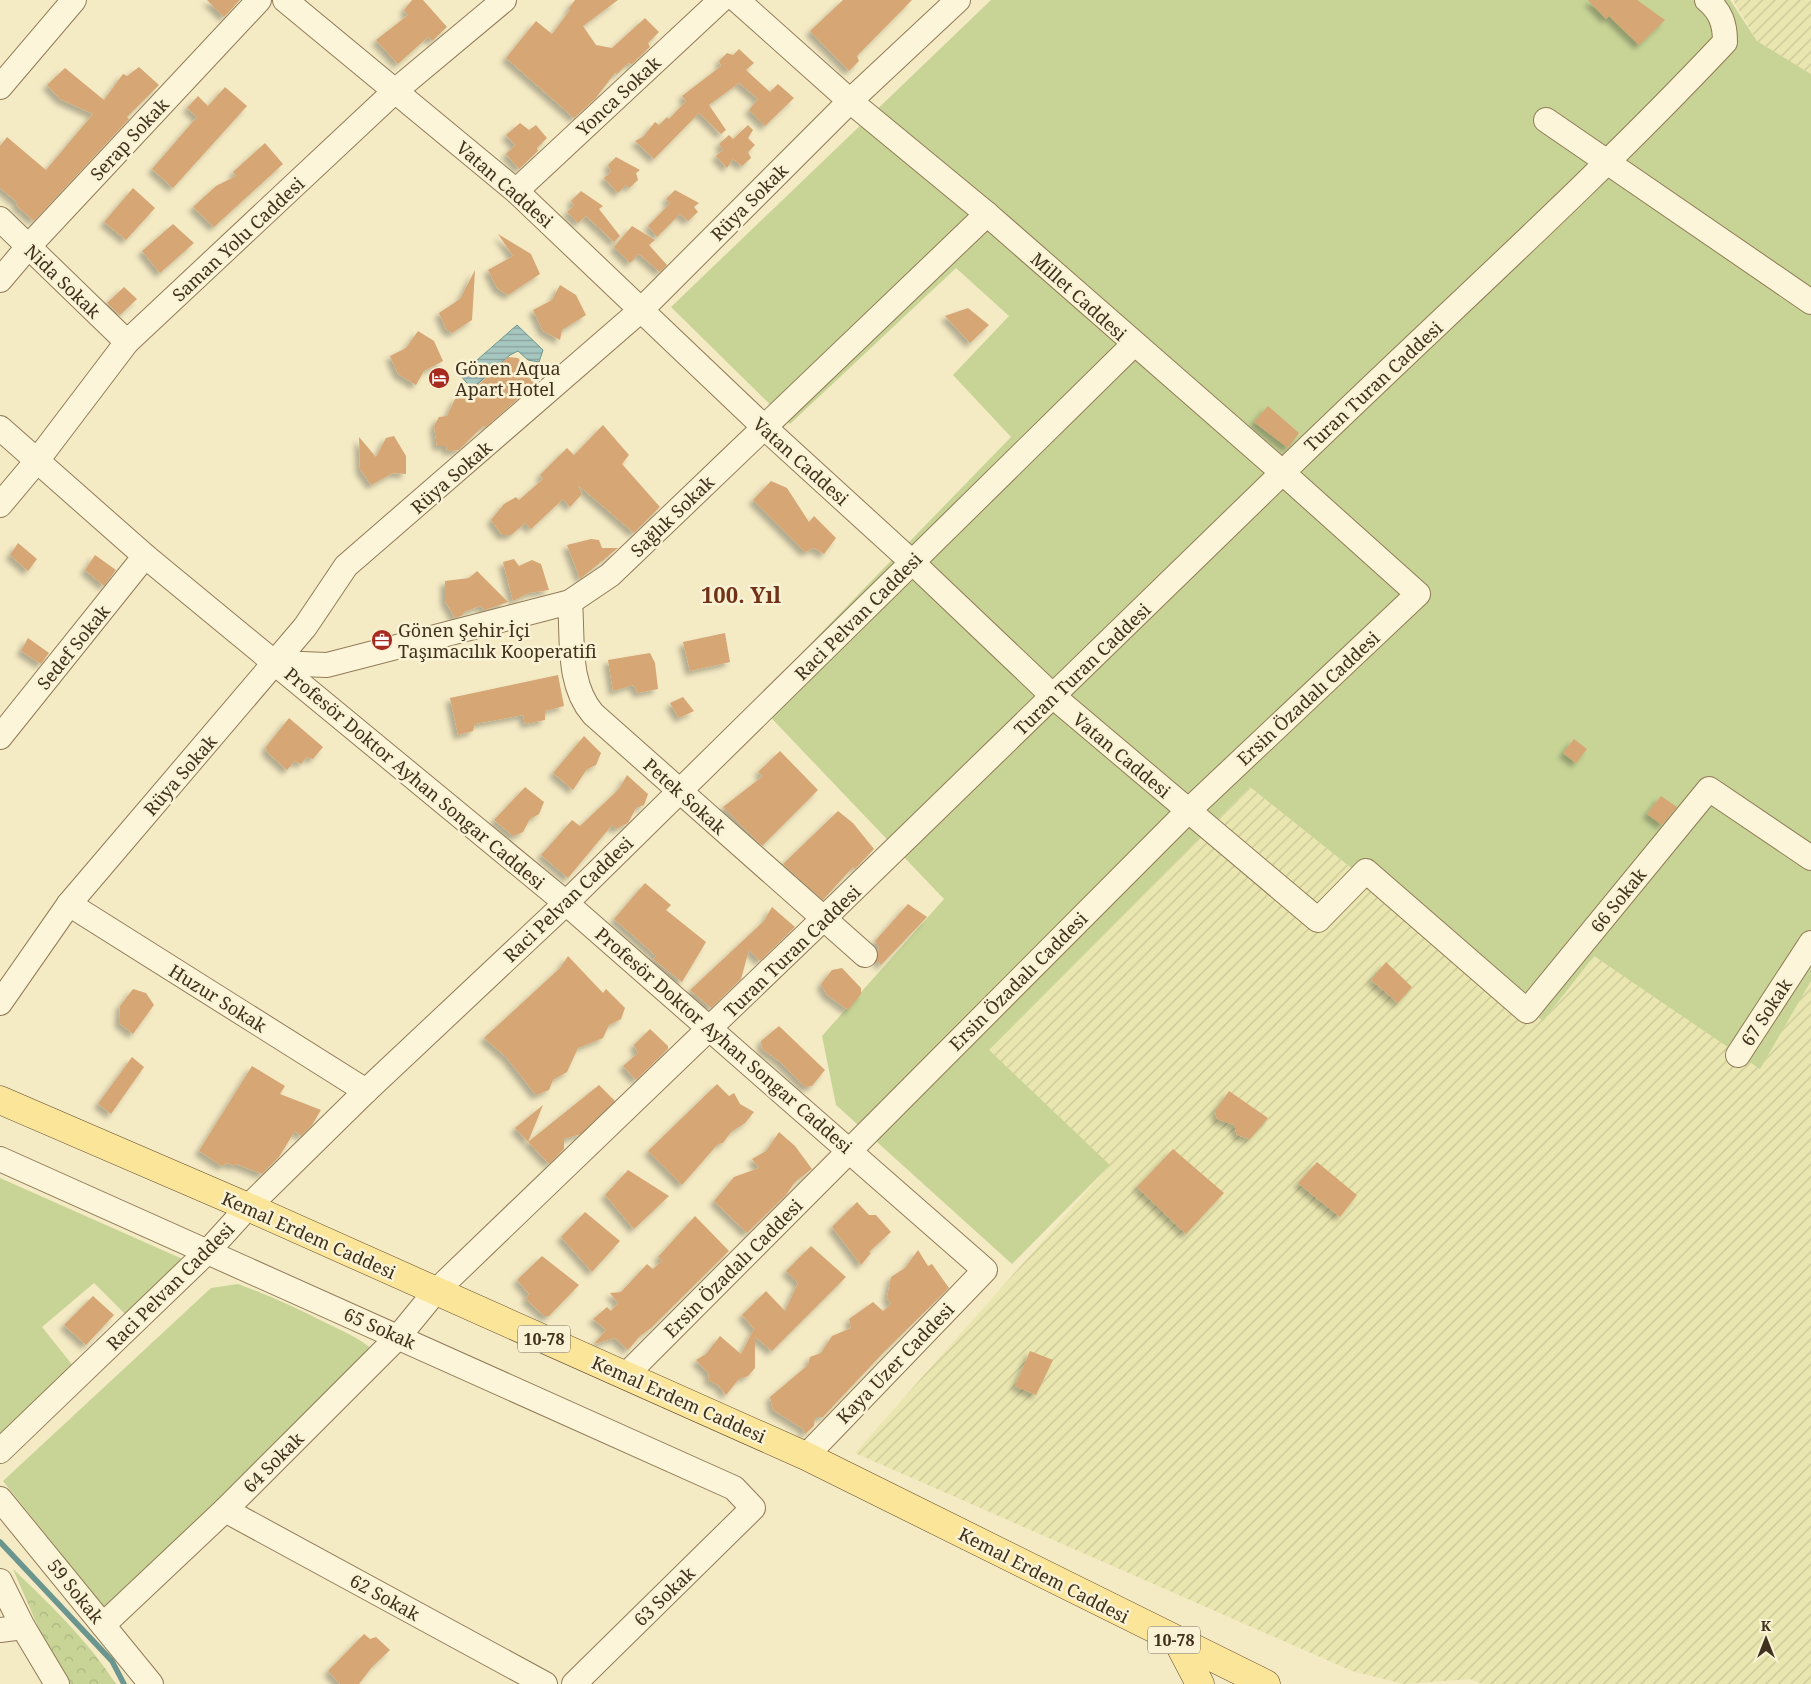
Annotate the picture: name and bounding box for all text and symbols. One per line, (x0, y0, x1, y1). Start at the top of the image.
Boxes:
street label: Yonca Sokak (570, 50, 666, 142)
street label: Serap Sokak (84, 92, 174, 186)
street label: Vatan Caddesi (452, 135, 559, 233)
street label: Rüya Sokak (705, 158, 793, 246)
street label: Saman Yolu Caddesi (167, 171, 309, 307)
street label: Nida Sokak (20, 239, 106, 324)
street label: Millet Caddesi (1026, 247, 1132, 346)
street label: Turan Turan Caddesi (1299, 315, 1447, 456)
place label: Gönen Aqua Apart Hotel (455, 356, 561, 401)
hotel icon: Gönen Aqua Apart Hotel (427, 366, 451, 390)
street label: Vatan Caddesi (748, 412, 854, 510)
street label: Rüya Sokak (406, 435, 497, 519)
street label: Sağlık Sokak (625, 470, 719, 562)
street label: Raci Pelvan Caddesi (789, 547, 927, 685)
district label: 100. Yıl (701, 579, 781, 609)
street label: Turan Turan Caddesi (1009, 597, 1156, 740)
street label: Sedef Sokak (31, 599, 115, 695)
place label: Gönen Şehir İçi Taşımacılık Kooperatifi (398, 618, 597, 663)
street label: Ersin Özadalı Caddesi (1232, 625, 1385, 770)
office icon: Gönen Şehir İçi Taşımacılık Kooperatifi (370, 628, 394, 652)
street label: Profesör Doktor Ayhan Songar Caddesi (280, 662, 550, 894)
street label: Vatan Caddesi (1068, 707, 1176, 803)
street label: Rüya Sokak (138, 729, 222, 820)
street label: Petek Sokak (639, 753, 732, 840)
street label: Raci Pelvan Caddesi (498, 831, 638, 967)
street label: 66 Sokak (1585, 862, 1652, 937)
street label: Turan Turan Caddesi (719, 879, 866, 1022)
street label: Ersin Özadalı Caddesi (944, 906, 1093, 1055)
street label: Profesör Doktor Ayhan Songar Caddesi (590, 922, 858, 1158)
street label: Huzur Sokak (165, 958, 272, 1038)
street label: 67 Sokak (1735, 973, 1797, 1050)
street label: Kemal Erdem Caddesi (218, 1186, 400, 1284)
street label: Ersin Özadalı Caddesi (659, 1193, 808, 1342)
street label: Raci Pelvan Caddesi (101, 1217, 239, 1355)
street label: Kaya Uzer Caddesi (831, 1297, 959, 1429)
street label: 65 Sokak (340, 1302, 420, 1355)
road number: 10-78 (518, 1326, 570, 1352)
street label: Kemal Erdem Caddesi (588, 1350, 770, 1448)
street label: 64 Sokak (238, 1426, 309, 1497)
street label: Kemal Erdem Caddesi (955, 1522, 1133, 1629)
street label: 59 Sokak (43, 1554, 110, 1629)
street label: 63 Sokak (628, 1561, 700, 1631)
street label: 62 Sokak (346, 1568, 425, 1626)
north arrow (1741, 1614, 1791, 1664)
text: K (1761, 1616, 1772, 1635)
road number: 10-78 (1148, 1626, 1200, 1654)

